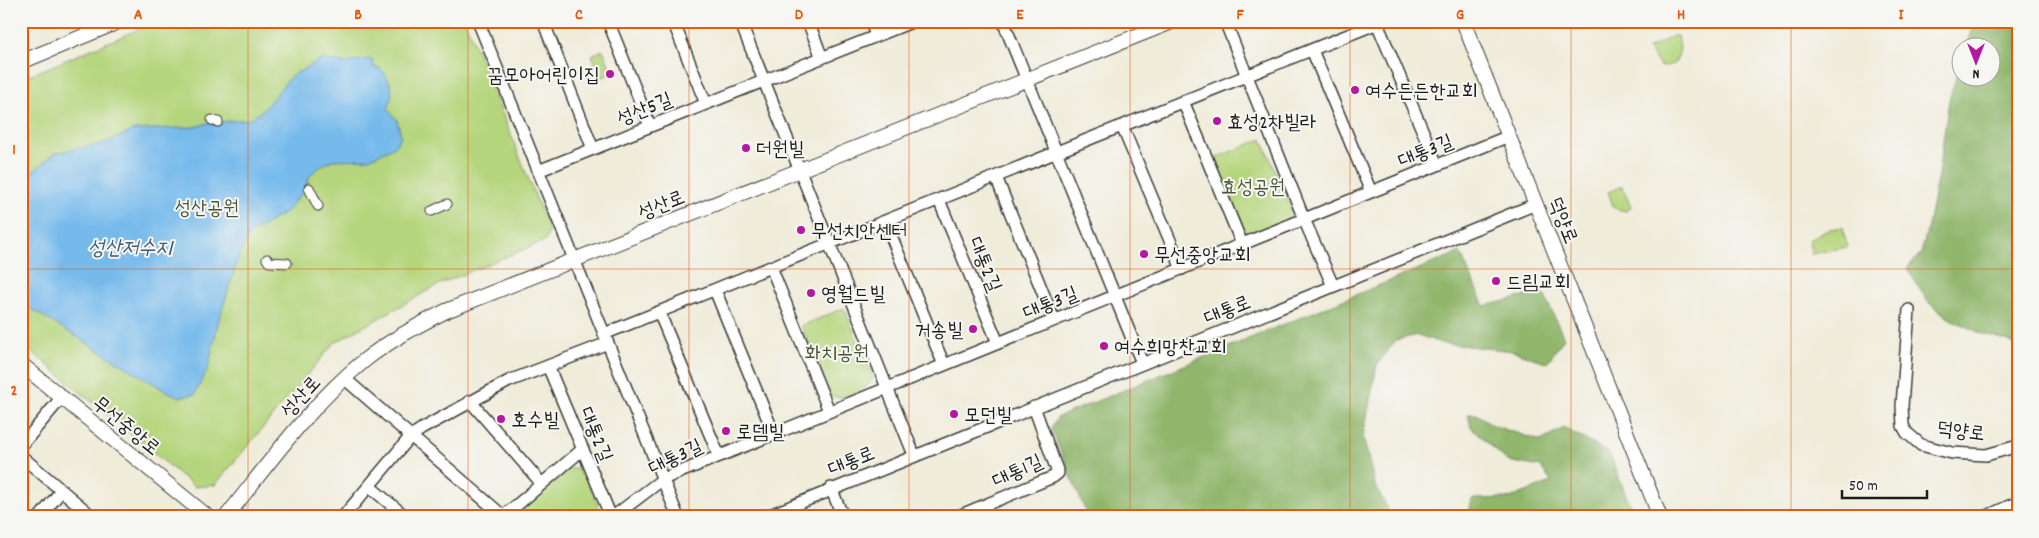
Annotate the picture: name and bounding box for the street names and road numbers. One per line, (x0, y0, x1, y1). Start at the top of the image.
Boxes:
street label: 성산5길 (613, 87, 677, 135)
street label: 대통3길 (1394, 129, 1458, 176)
street label: 성산로 (634, 185, 690, 229)
street label: 덕양로 (1539, 193, 1583, 249)
street label: 대통2길 (960, 233, 1007, 297)
street label: 대통3길 (1019, 281, 1083, 328)
street label: 대통로 (1200, 290, 1256, 334)
street label: 성산로 (276, 371, 329, 425)
street label: 무선중앙로 (85, 391, 165, 464)
street label: 대통2길 (571, 403, 618, 467)
street label: 덕양로 (1935, 416, 1986, 450)
street label: 대통3길 (644, 434, 708, 484)
street label: 대통로 (824, 441, 880, 485)
street label: 대통1길 (988, 449, 1048, 497)

